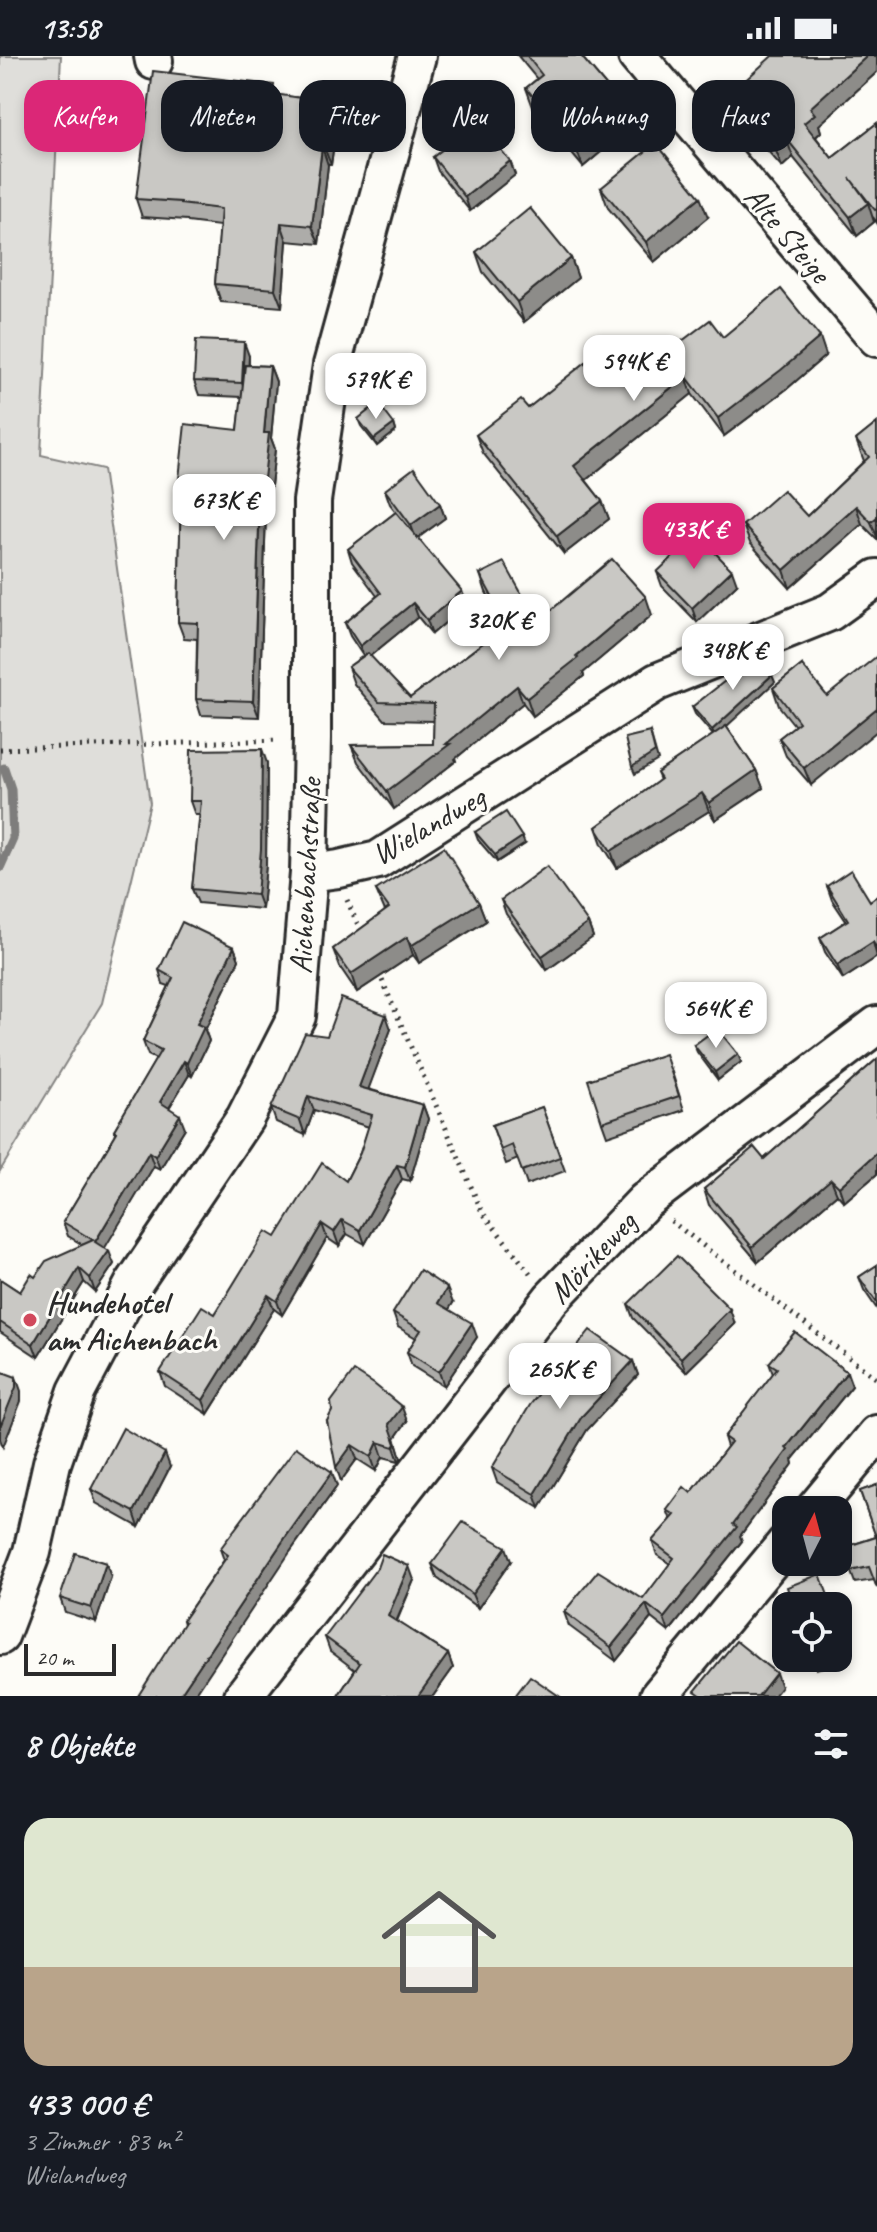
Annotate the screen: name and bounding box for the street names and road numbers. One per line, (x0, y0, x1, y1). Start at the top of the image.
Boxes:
street label: Alte Steige (735, 177, 842, 293)
street label: Aichenbachstraße (280, 775, 331, 975)
street label: Wielandweg (364, 775, 495, 874)
street label: Mörikeweg (539, 1201, 647, 1312)

